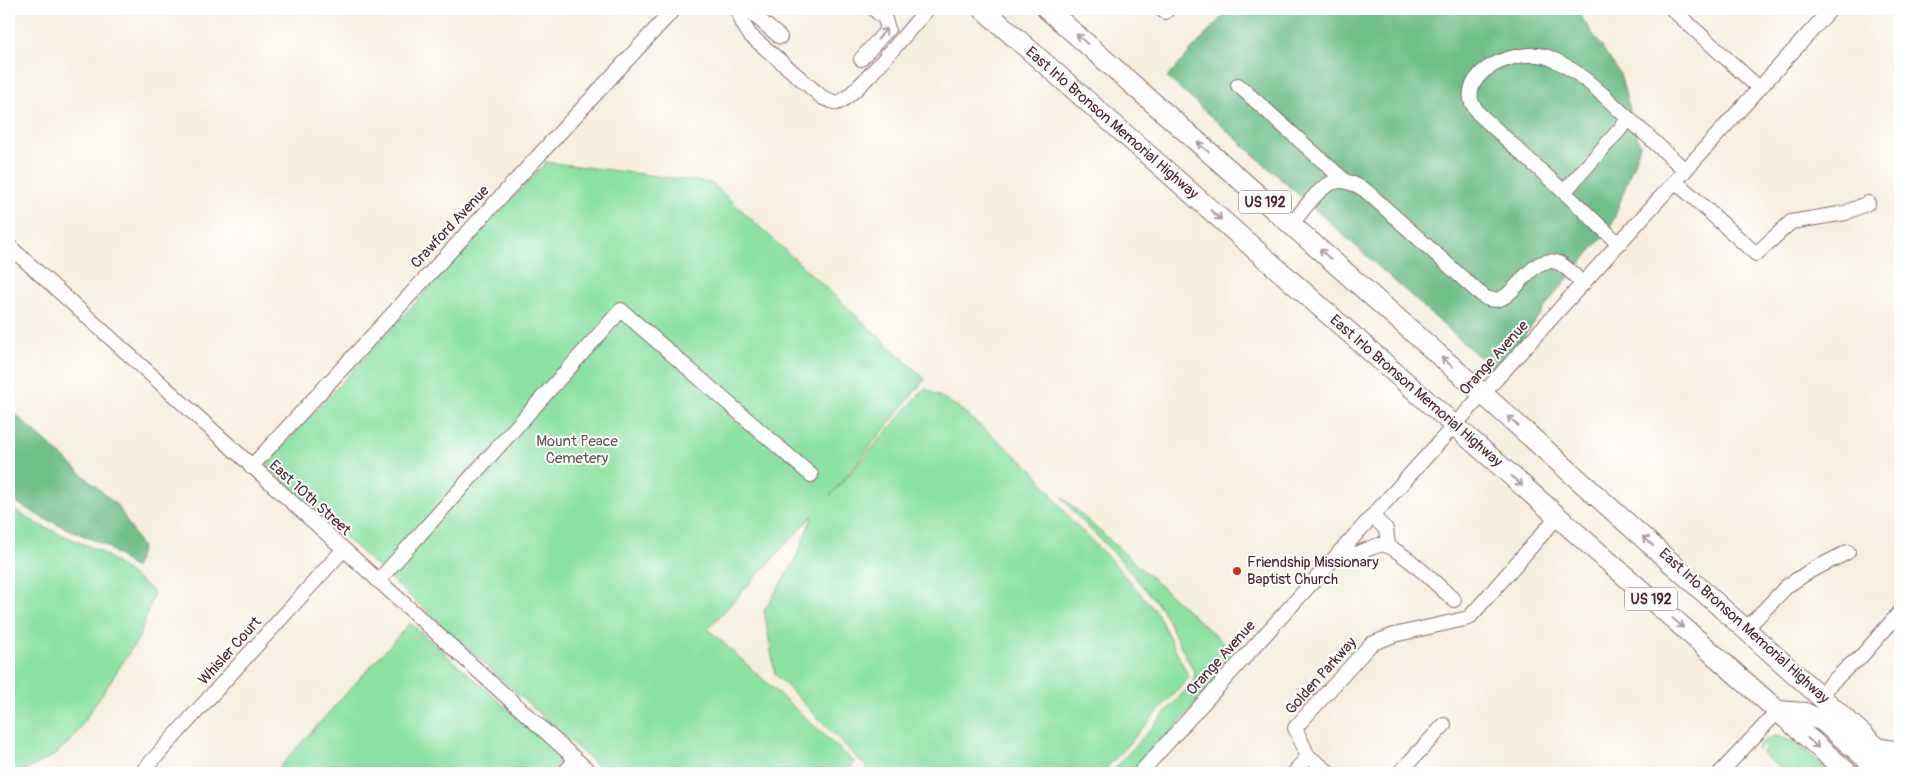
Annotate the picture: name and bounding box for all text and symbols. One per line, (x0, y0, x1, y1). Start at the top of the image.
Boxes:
one-way arrow (876, 28, 887, 41)
one-way arrow (1075, 33, 1088, 45)
street label: East Irlo Bronson Memorial Highway (1022, 43, 1203, 204)
one-way arrow (1197, 141, 1210, 153)
street label: Crawford Avenue (407, 181, 494, 273)
road number: US 192 (1239, 190, 1291, 213)
one-way arrow (1210, 209, 1223, 220)
one-way arrow (1319, 249, 1332, 260)
street label: East Irlo Bronson Memorial Highway (1326, 311, 1507, 472)
street label: Orange Avenue (1455, 316, 1533, 399)
one-way arrow (1440, 356, 1453, 368)
one-way arrow (1507, 415, 1520, 427)
park label: Mount Peace Cemetery (536, 432, 618, 468)
street label: East 10th Street (265, 456, 356, 540)
one-way arrow (1511, 475, 1524, 486)
one-way arrow (1641, 535, 1654, 547)
street label: East Irlo Bronson Memorial Highway (1655, 544, 1834, 708)
place label: Friendship Missionary Baptist Church (1247, 553, 1379, 589)
marker: Friendship Missionary Baptist Church (1231, 565, 1243, 577)
road number: US 192 (1625, 588, 1677, 610)
street label: Whisler Court (194, 612, 266, 689)
street label: Orange Avenue (1182, 616, 1260, 699)
one-way arrow (1672, 617, 1685, 629)
street label: Golden Parkway (1281, 633, 1361, 719)
one-way arrow (1807, 737, 1820, 748)

